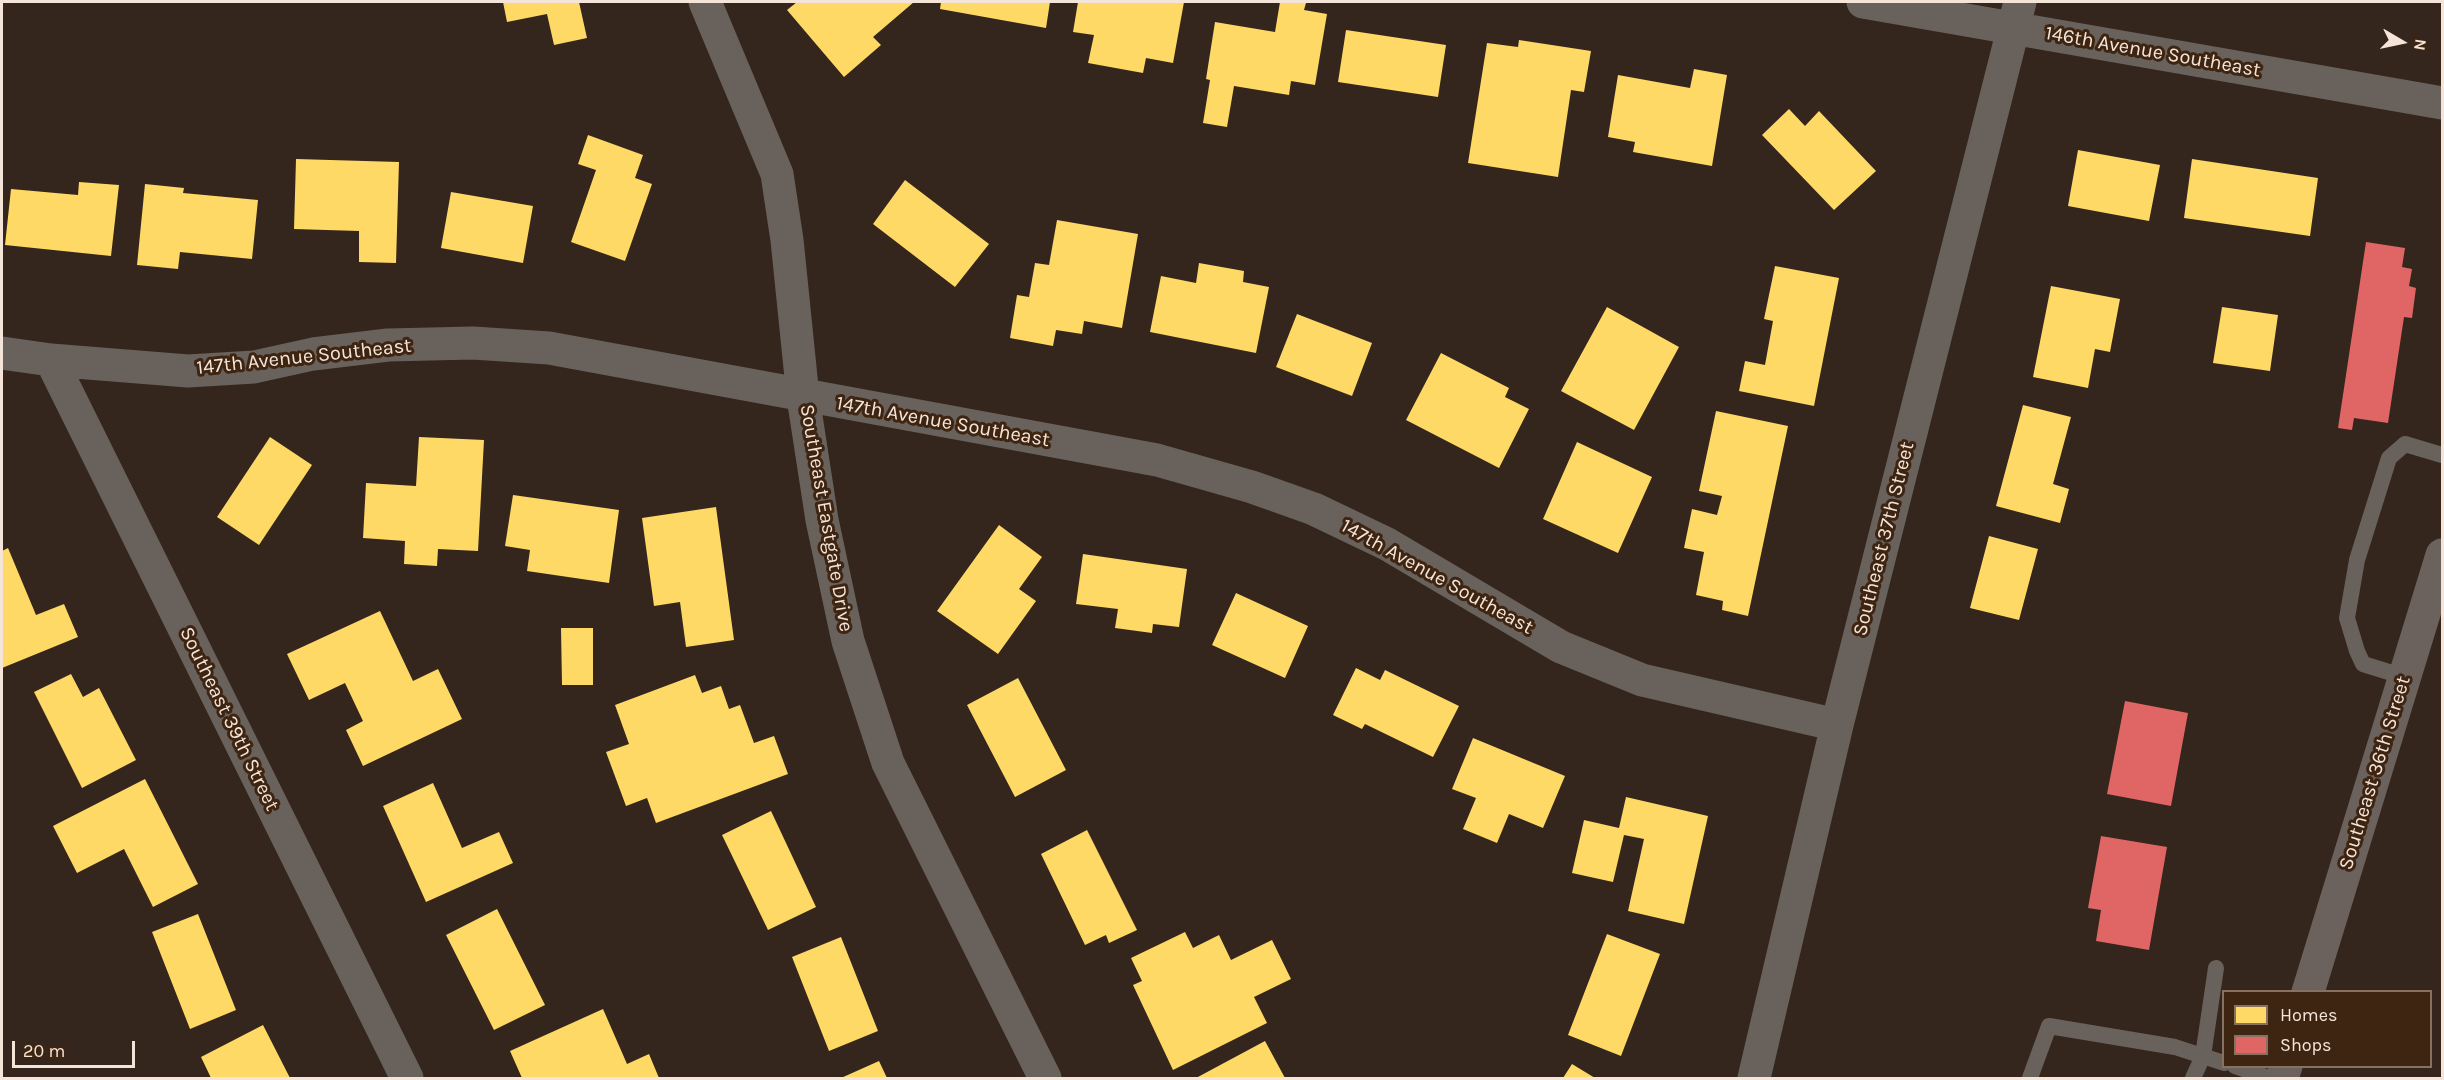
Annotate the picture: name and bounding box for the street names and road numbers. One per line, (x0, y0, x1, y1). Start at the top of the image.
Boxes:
street label: 146th Avenue Southeast (2043, 21, 2263, 83)
street label: 147th Avenue Southeast (195, 334, 413, 380)
street label: 147th Avenue Southeast (835, 391, 1051, 453)
street label: Southeast Eastgate Drive (794, 402, 858, 634)
street label: Southeast 37th Street (1848, 439, 1920, 639)
street label: 147th Avenue Southeast (1337, 514, 1537, 640)
street label: Southeast 39th Street (174, 623, 284, 815)
street label: Southeast 36th Street (2334, 673, 2416, 873)

